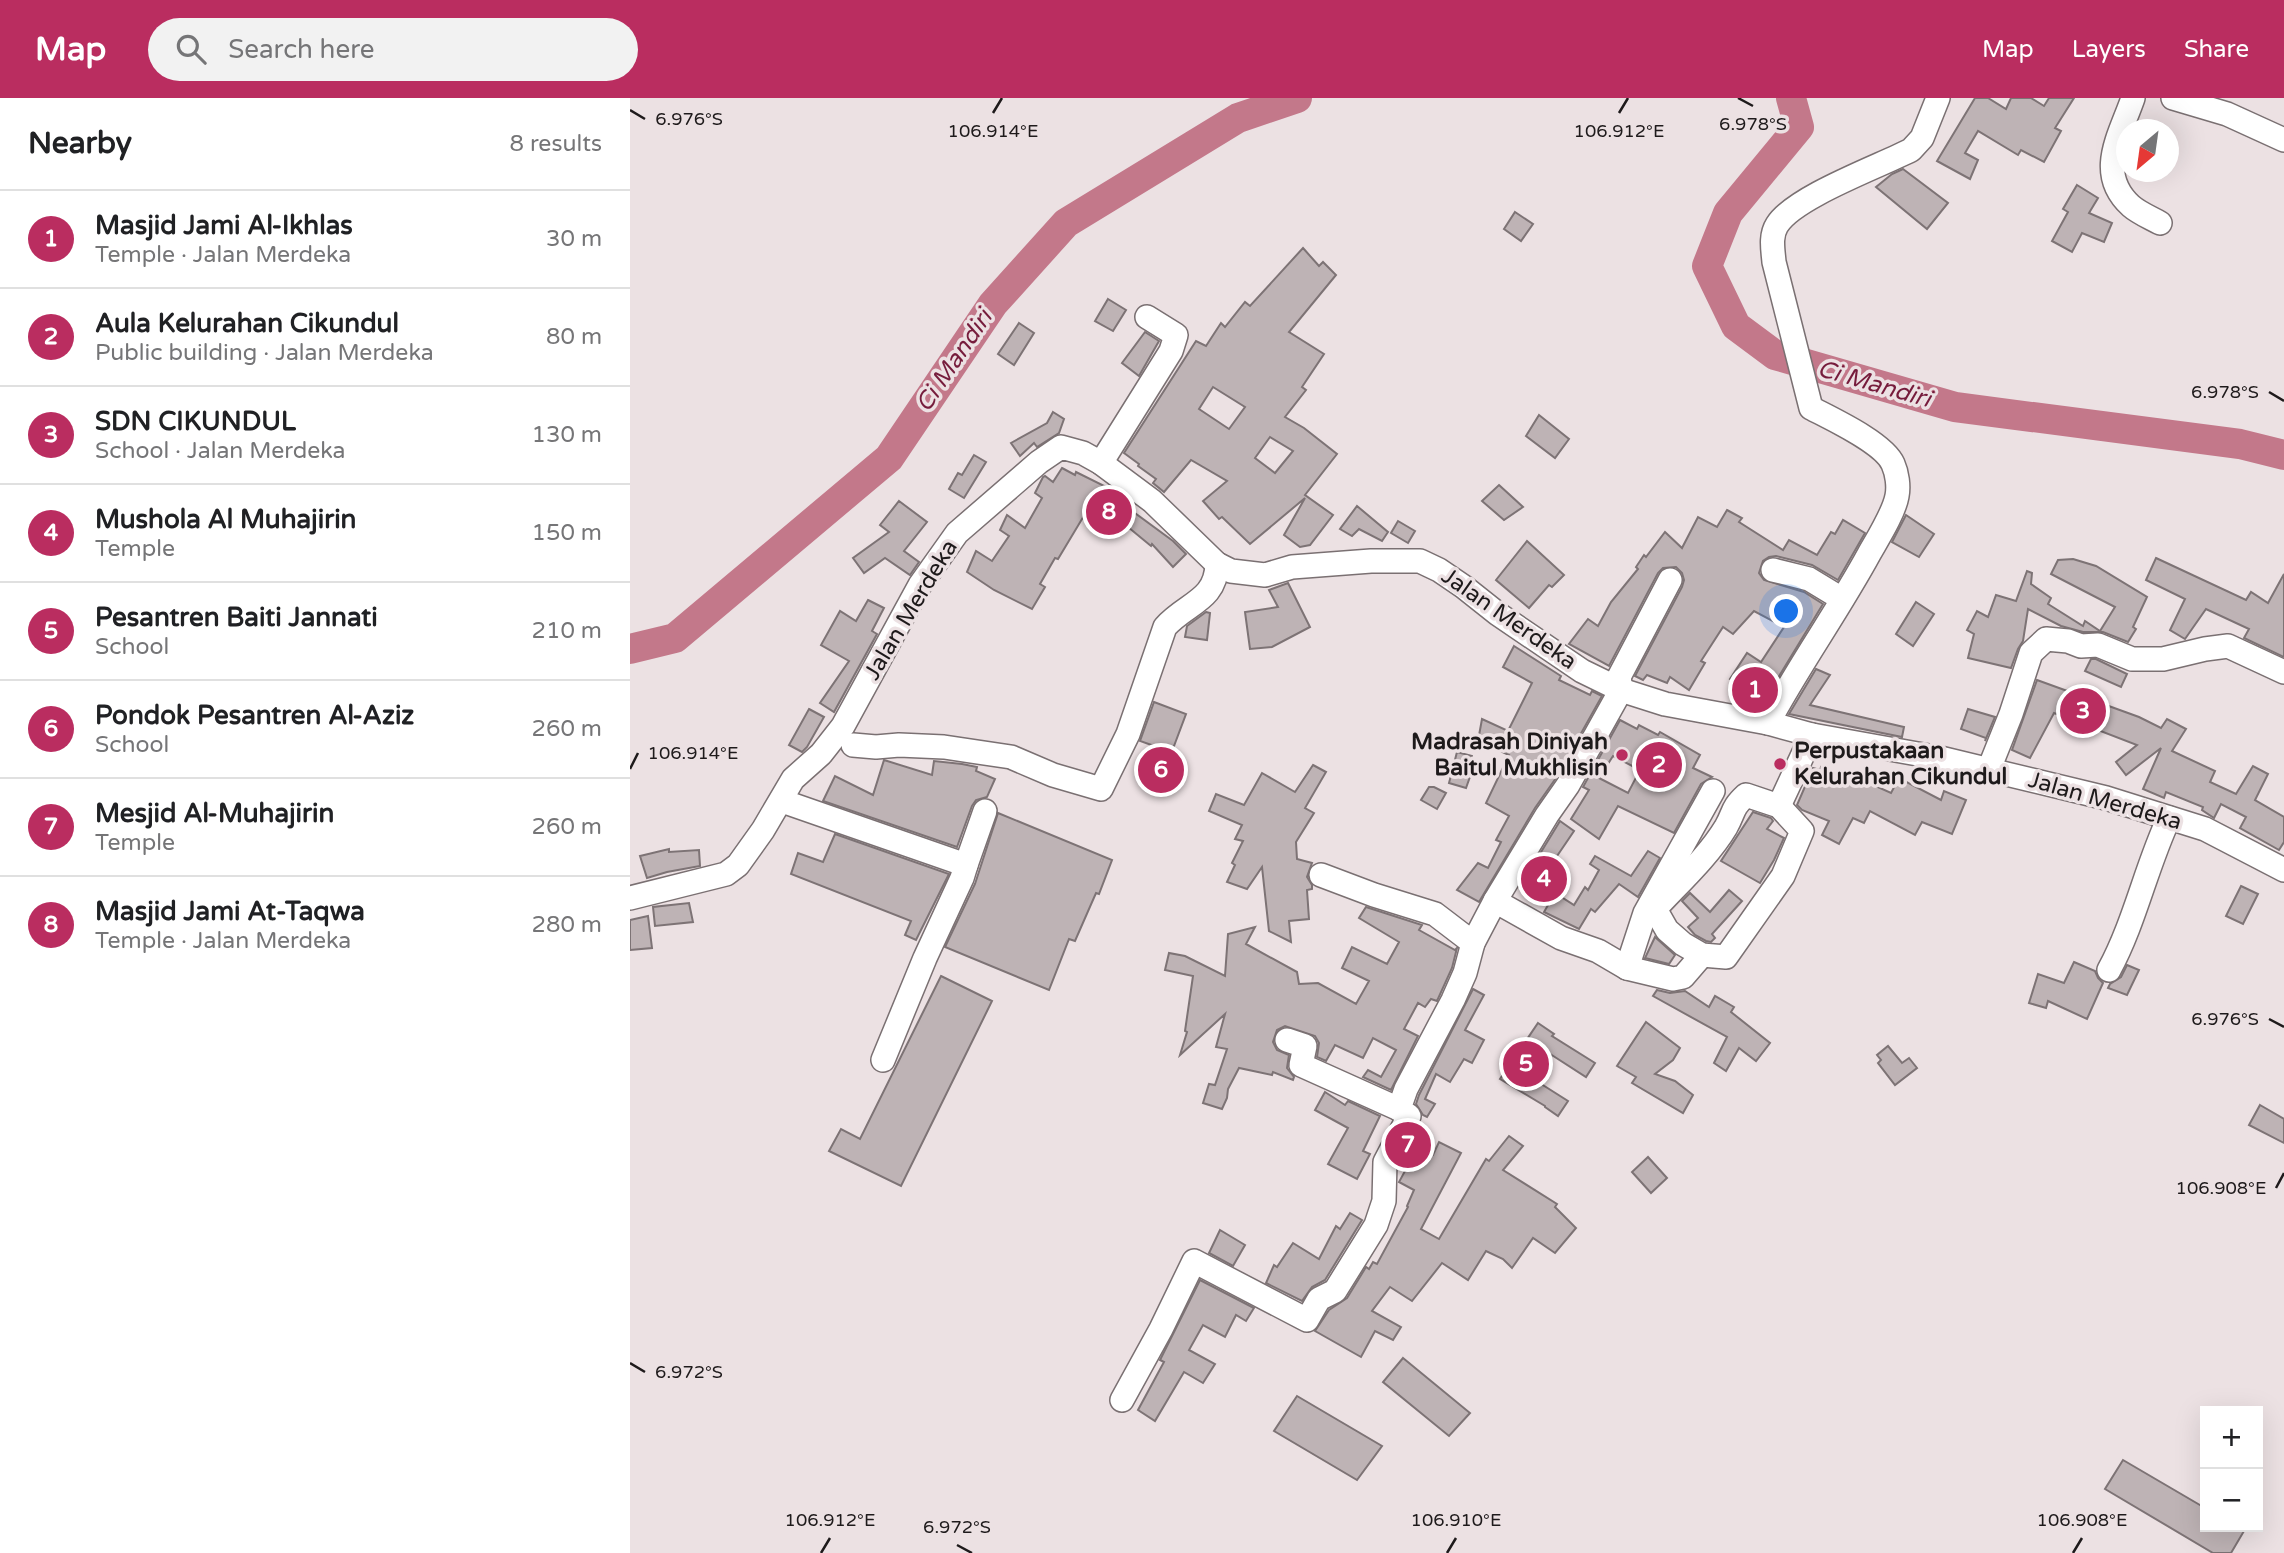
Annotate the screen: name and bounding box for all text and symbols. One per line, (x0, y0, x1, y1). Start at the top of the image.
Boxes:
search box (148, 18, 638, 81)
text: Map (35, 30, 106, 69)
icon: search (172, 30, 210, 68)
text: Search here (228, 34, 374, 65)
text: Map (1982, 35, 2034, 64)
text: Layers (2072, 35, 2146, 64)
text: Share (2184, 35, 2249, 64)
text: 6.976°S (655, 108, 723, 130)
text: 6.978°S (1719, 113, 1787, 135)
north arrow (2116, 119, 2179, 182)
text: 106.914°E (948, 120, 1038, 142)
text: 106.912°E (1574, 120, 1664, 142)
text: Nearby (28, 125, 132, 162)
text: 8 results (509, 130, 602, 158)
text: Masjid Jami Al-Ikhlas (95, 210, 353, 241)
text: 1 (44, 225, 58, 253)
text: 30 m (546, 225, 602, 253)
text: Temple · Jalan Merdeka (95, 241, 351, 269)
water label: Ci Mandiri (909, 302, 1000, 417)
text: Aula Kelurahan Cikundul (95, 308, 399, 339)
text: 2 (44, 323, 58, 351)
text: 80 m (546, 323, 602, 351)
text: Public building · Jalan Merdeka (95, 339, 434, 367)
water label: Ci Mandiri (1814, 354, 1937, 415)
text: 6.978°S (2191, 381, 2259, 403)
text: SDN CIKUNDUL (95, 406, 296, 437)
text: 3 (44, 421, 58, 449)
text: 130 m (532, 421, 602, 449)
text: School · Jalan Merdeka (95, 437, 346, 465)
pin: 8 (1086, 486, 1132, 538)
text: Mushola Al Muhajirin (95, 504, 356, 535)
text: 4 (44, 519, 58, 547)
text: 150 m (532, 519, 602, 547)
text: Temple (95, 535, 175, 563)
street label: Jalan Merdeka (858, 535, 964, 685)
street label: Jalan Merdeka (1436, 562, 1582, 676)
your location (1769, 594, 1803, 628)
text: Pesantren Baiti Jannati (95, 602, 378, 633)
text: 5 (44, 617, 58, 645)
text: 210 m (532, 617, 602, 645)
text: School (95, 633, 169, 661)
pin: 1 (1732, 664, 1778, 716)
pin: 3 (2060, 685, 2106, 737)
text: Pondok Pesantren Al-Aziz (95, 700, 414, 731)
text: 6 (44, 715, 58, 743)
text: 260 m (532, 715, 602, 743)
place label: Madrasah Diniyah Baitul Mukhlisin (1411, 728, 1608, 782)
text: School (95, 731, 169, 759)
place label: Perpustakaan Kelurahan Cikundul (1794, 737, 2007, 791)
pin: 2 (1636, 739, 1682, 791)
text: 106.914°E (648, 742, 738, 764)
pin: 6 (1138, 744, 1184, 796)
marker: Madrasah Diniyah Baitul Mukhlisin (1614, 747, 1630, 763)
marker: Perpustakaan Kelurahan Cikundul (1772, 756, 1788, 772)
street label: Jalan Merdeka (2025, 766, 2185, 836)
text: Mesjid Al-Muhajirin (95, 798, 334, 829)
text: 7 (44, 813, 58, 841)
text: 260 m (532, 813, 602, 841)
text: Temple (95, 829, 175, 857)
pin: 4 (1521, 853, 1567, 905)
text: Masjid Jami At-Taqwa (95, 896, 365, 927)
text: 8 (44, 911, 58, 939)
text: 280 m (532, 911, 602, 939)
text: Temple · Jalan Merdeka (95, 927, 351, 955)
text: 6.976°S (2191, 1008, 2259, 1030)
pin: 5 (1503, 1038, 1549, 1090)
pin: 7 (1385, 1119, 1431, 1171)
text: 106.908°E (2176, 1177, 2266, 1199)
text: 6.972°S (655, 1361, 723, 1383)
map controls (2200, 1406, 2263, 1532)
button: + (2200, 1406, 2263, 1469)
button: − (2200, 1469, 2263, 1532)
text: 106.912°E (785, 1509, 875, 1531)
text: 106.910°E (1411, 1509, 1501, 1531)
text: 106.908°E (2037, 1509, 2127, 1531)
text: 6.972°S (923, 1516, 991, 1538)

